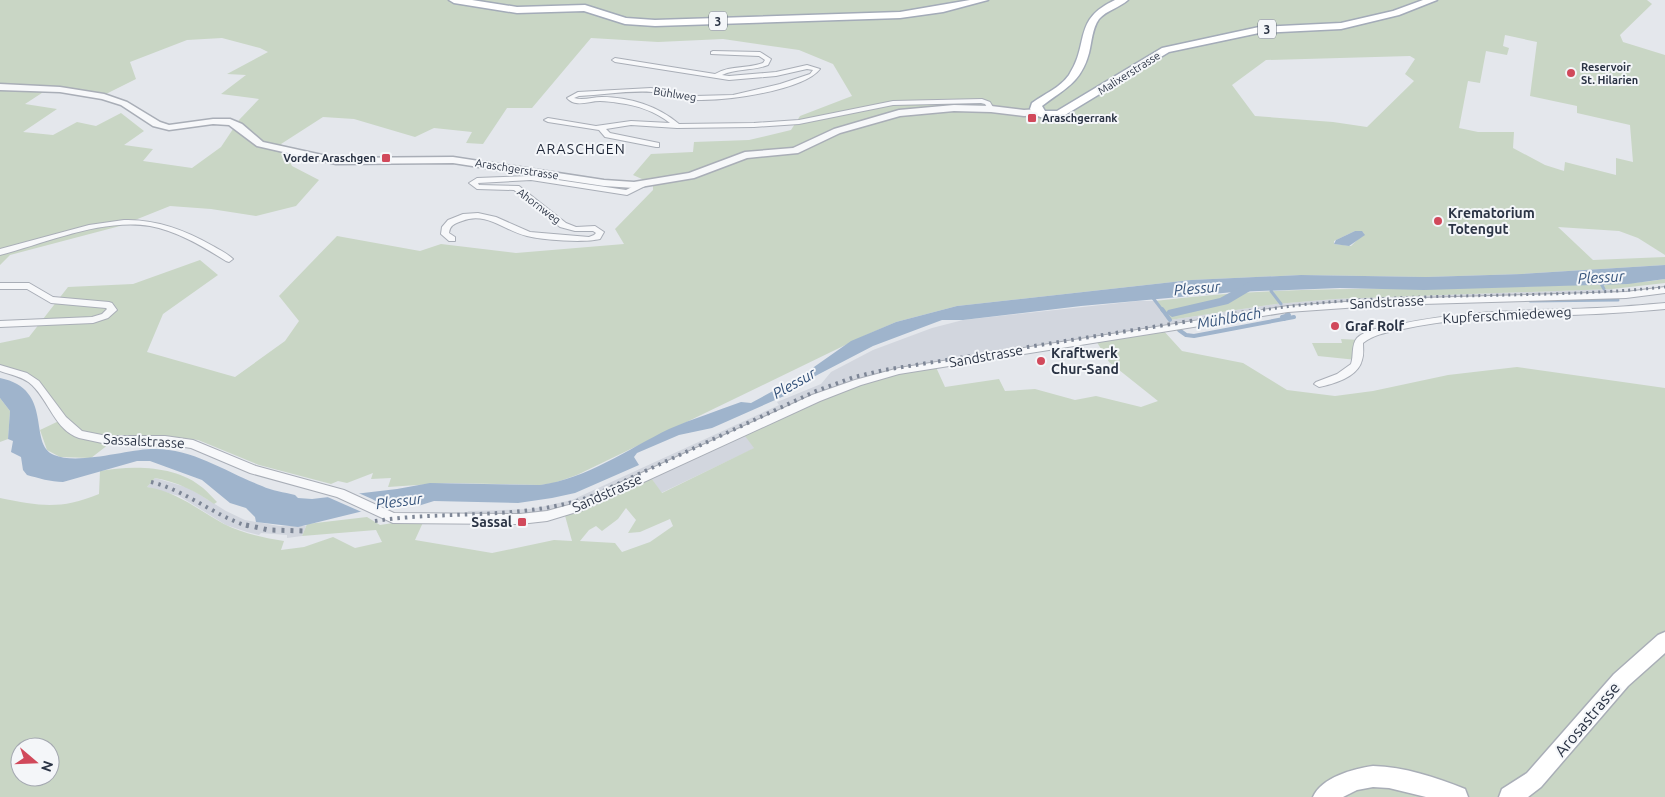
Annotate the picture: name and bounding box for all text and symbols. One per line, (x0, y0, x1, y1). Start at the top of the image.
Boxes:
road number: 3 (709, 12, 727, 30)
road number: 3 (1258, 20, 1276, 38)
street label: Malixerstrasse (1096, 49, 1162, 97)
place label: Reservoir St. Hilarien (1581, 61, 1638, 86)
marker: Reservoir St. Hilarien (1565, 67, 1577, 79)
street label: Bühlweg (653, 85, 697, 103)
marker: Araschgerrank (1026, 112, 1038, 124)
place label: Araschgerrank (1042, 112, 1118, 124)
district label: ARASCHGEN (536, 141, 626, 157)
place label: Vorder Araschgen (283, 152, 376, 164)
marker: Vorder Araschgen (380, 152, 392, 164)
street label: Araschgerstrasse (474, 156, 560, 182)
street label: Ahornweg (515, 186, 563, 226)
place label: Krematorium Totengut (1448, 205, 1535, 237)
marker: Krematorium Totengut (1432, 215, 1444, 227)
water label: Plessur (1577, 267, 1626, 287)
water label: Plessur (1173, 277, 1222, 299)
street label: Sandstrasse (1349, 292, 1425, 312)
water label: Mühlbach (1196, 304, 1262, 332)
street label: Kupferschmiedeweg (1442, 304, 1572, 326)
place label: Graf Rolf (1345, 318, 1405, 334)
marker: Graf Rolf (1329, 320, 1341, 332)
street label: Sandstrasse (948, 342, 1024, 370)
place label: Kraftwerk Chur-Sand (1051, 345, 1119, 377)
marker: Kraftwerk Chur-Sand (1035, 355, 1047, 367)
water label: Plessur (769, 364, 820, 402)
street label: Sassalstrasse (103, 431, 185, 451)
street label: Sandstrasse (570, 471, 644, 515)
water label: Plessur (375, 490, 425, 512)
place label: Sassal (471, 514, 512, 530)
marker: Sassal (516, 516, 528, 528)
street label: Arosastrasse (1551, 678, 1623, 760)
north arrow (10, 737, 60, 787)
text: N (38, 759, 57, 774)

